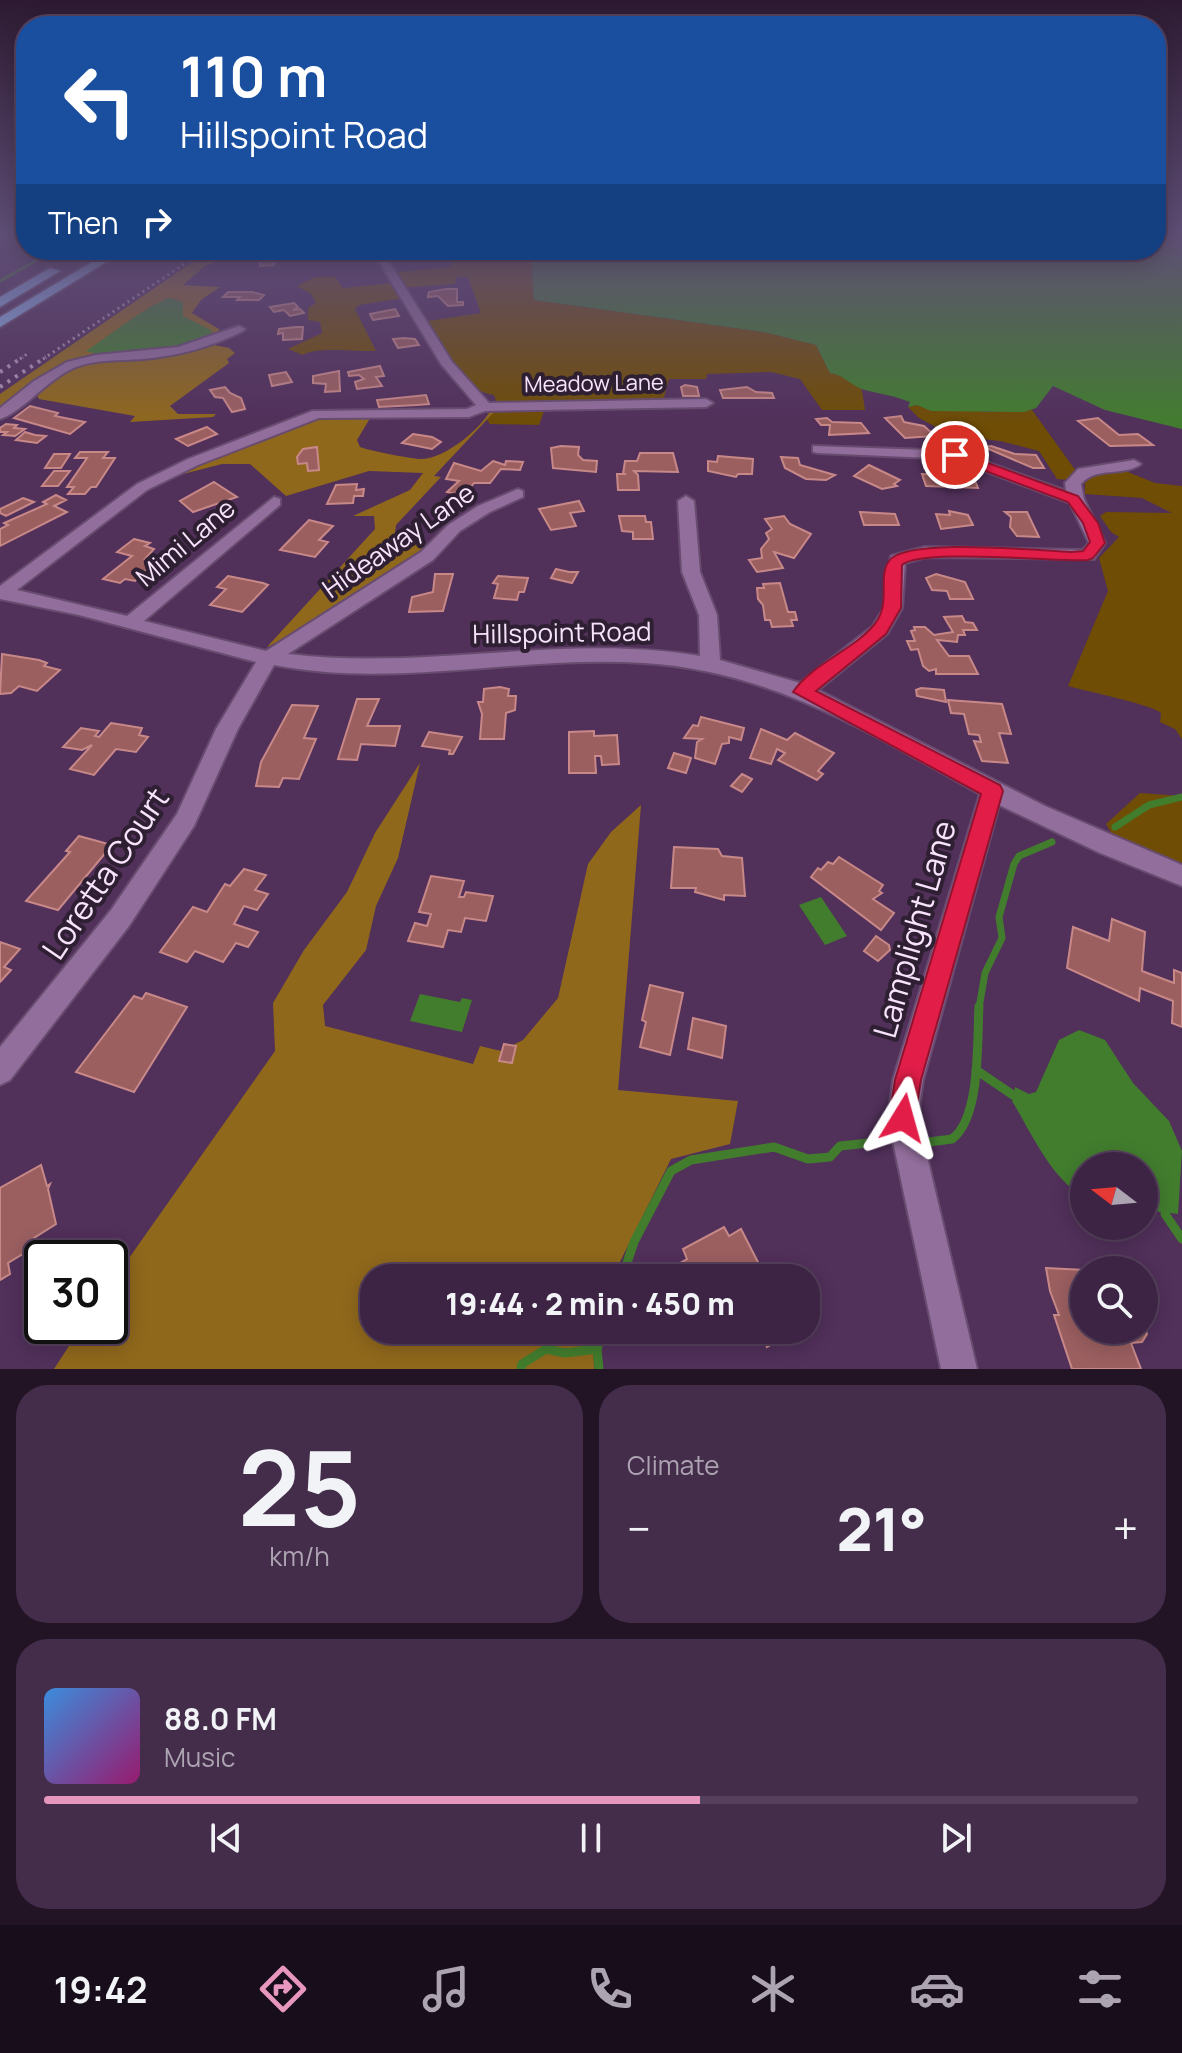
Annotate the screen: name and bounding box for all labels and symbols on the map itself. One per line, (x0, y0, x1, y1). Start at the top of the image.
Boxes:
street label: Meadow Lane (524, 367, 664, 399)
pin (921, 421, 989, 489)
street label: Hideaway Lane (315, 474, 481, 606)
street label: Mimi Lane (128, 490, 242, 594)
street label: Hillspoint Road (472, 612, 652, 652)
street label: Loretta Court (31, 779, 179, 967)
street label: Lamplight Lane (862, 815, 966, 1043)
position arrow (861, 1076, 945, 1160)
north arrow (1070, 1152, 1158, 1240)
speed limit sign: 30 (24, 1240, 128, 1344)

